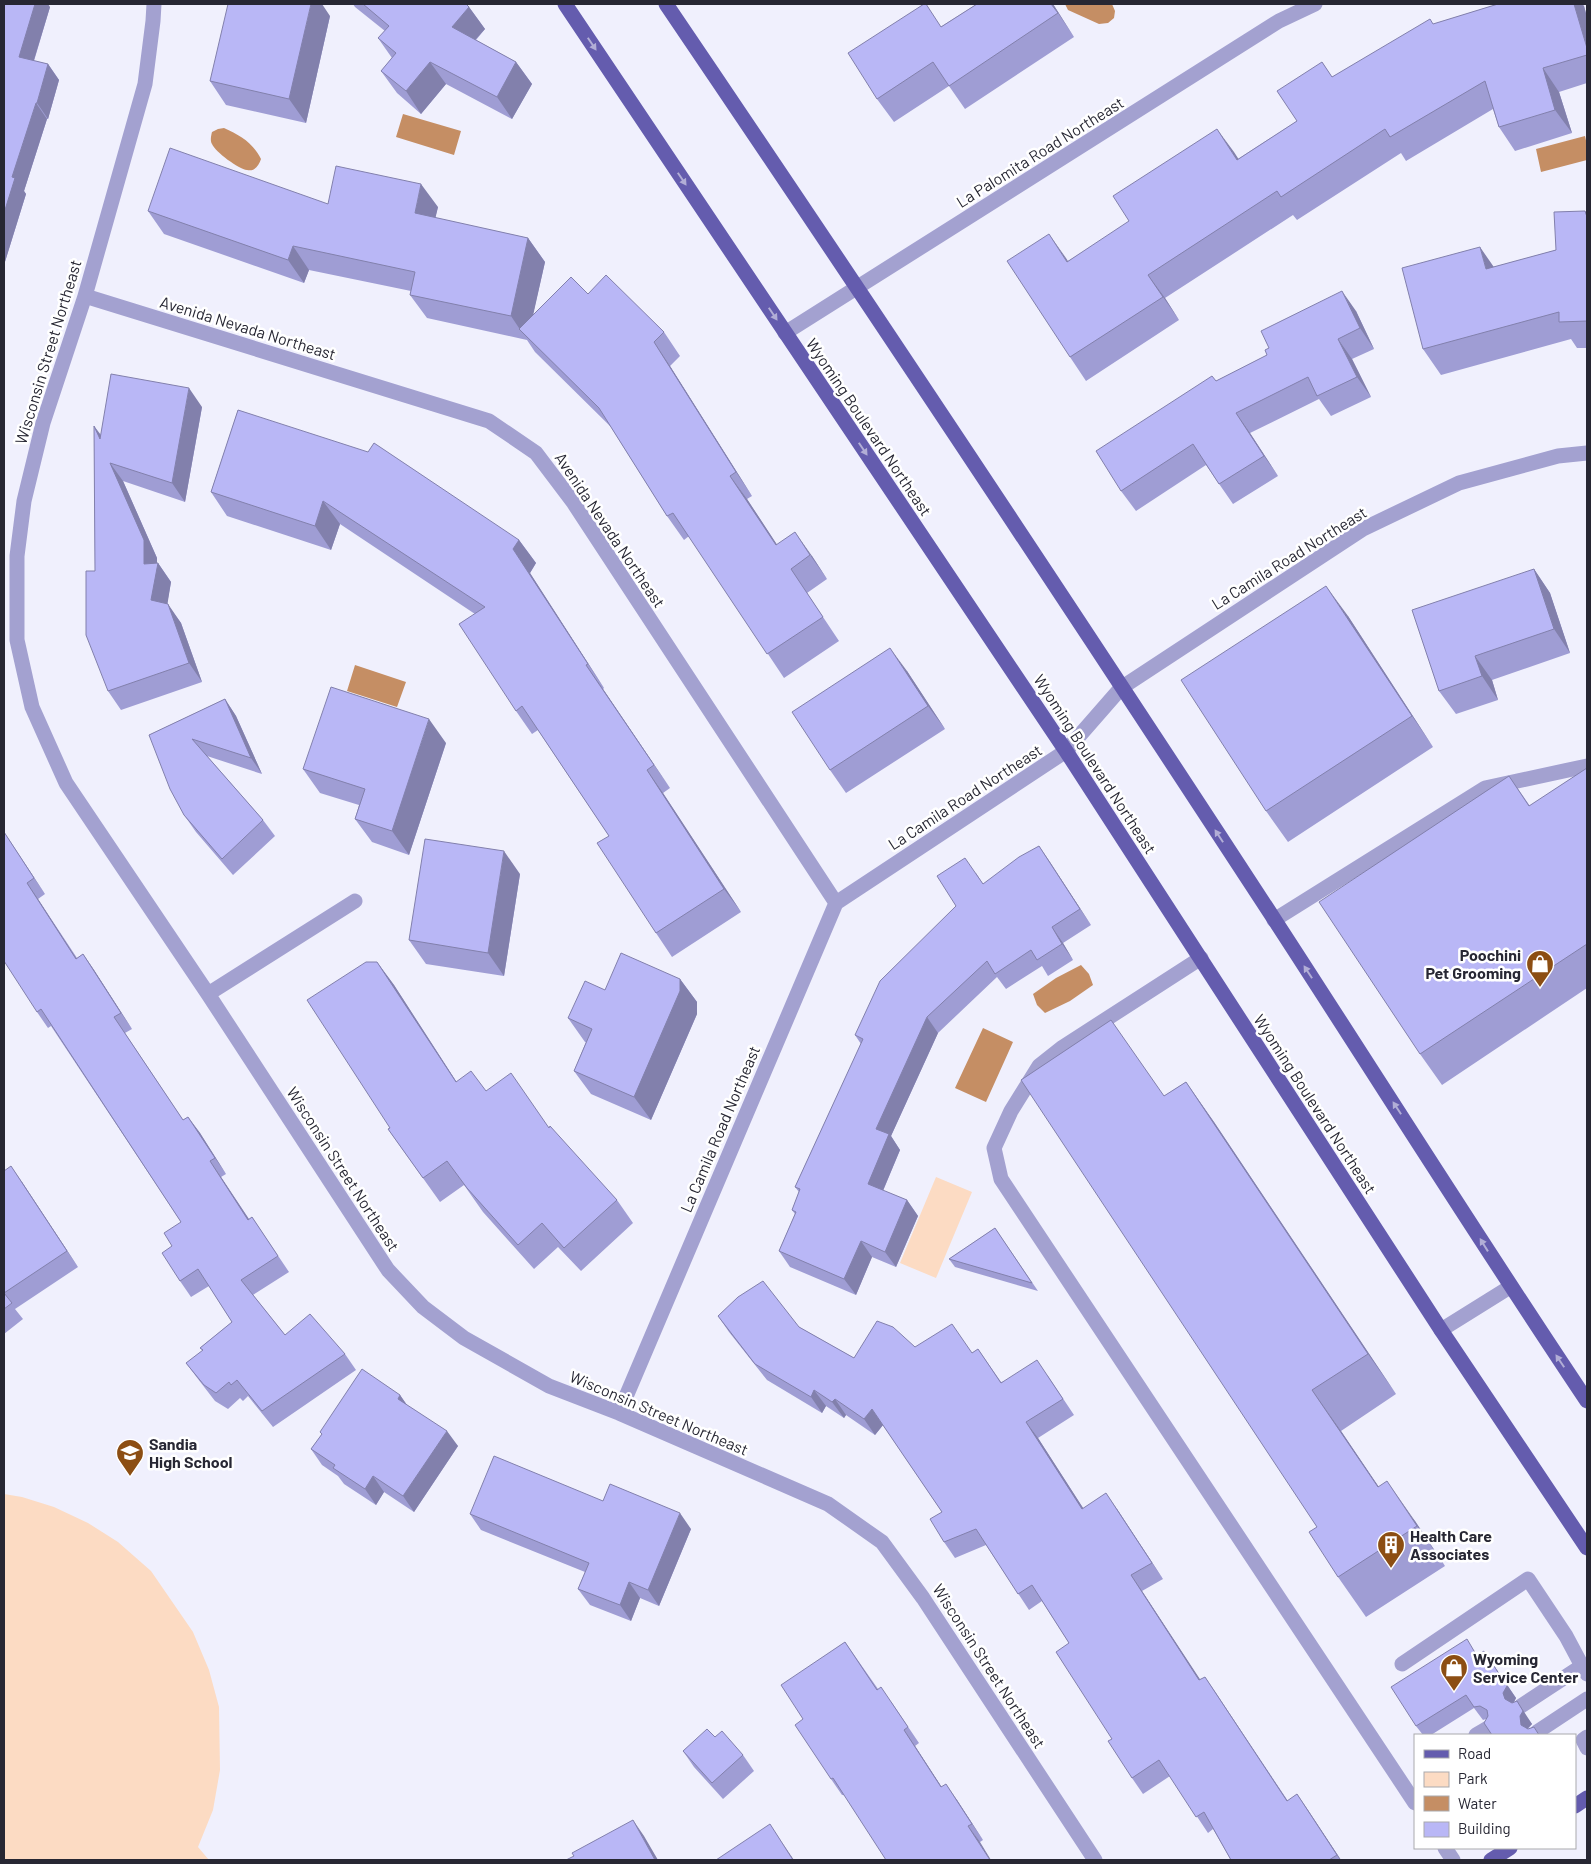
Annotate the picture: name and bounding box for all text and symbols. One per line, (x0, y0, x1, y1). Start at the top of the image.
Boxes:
one-way arrow (587, 38, 597, 51)
street label: La Palomita Road Northeast (953, 92, 1127, 211)
one-way arrow (677, 173, 687, 186)
street label: Wisconsin Street Northeast (10, 257, 85, 446)
street label: Avenida Nevada Northeast (158, 292, 338, 363)
one-way arrow (768, 308, 778, 321)
street label: Wyoming Boulevard Northeast (803, 334, 936, 519)
one-way arrow (858, 443, 868, 456)
street label: Avenida Nevada Northeast (551, 449, 669, 611)
street label: La Camila Road Northeast (1208, 502, 1370, 613)
street label: Wyoming Boulevard Northeast (1030, 670, 1161, 857)
street label: La Camila Road Northeast (884, 740, 1045, 853)
one-way arrow (1214, 830, 1224, 843)
place label: Poochini Pet Grooming (1425, 945, 1521, 982)
shop icon: Poochini Pet Grooming (1525, 949, 1555, 988)
one-way arrow (1303, 965, 1313, 979)
street label: Wyoming Boulevard Northeast (1250, 1010, 1381, 1197)
street label: La Camila Road Northeast (676, 1043, 763, 1215)
street label: Wisconsin Street Northeast (283, 1083, 404, 1254)
one-way arrow (1392, 1102, 1401, 1115)
one-way arrow (1479, 1239, 1489, 1252)
one-way arrow (1555, 1354, 1565, 1368)
street label: Wisconsin Street Northeast (567, 1366, 751, 1459)
place label: Sandia High School (149, 1434, 233, 1471)
school or university icon: Sandia High School (115, 1438, 145, 1477)
place label: Health Care Associates (1410, 1526, 1492, 1563)
building icon: Health Care Associates (1376, 1530, 1406, 1569)
street label: Wisconsin Street Northeast (929, 1580, 1050, 1751)
place label: Wyoming Service Center (1473, 1649, 1578, 1686)
shop icon: Wyoming Service Center (1439, 1653, 1469, 1692)
legend (1414, 1734, 1576, 1849)
text: Road (1458, 1744, 1491, 1762)
text: Park (1458, 1769, 1488, 1787)
text: Water (1458, 1794, 1497, 1812)
text: Building (1458, 1819, 1511, 1837)

